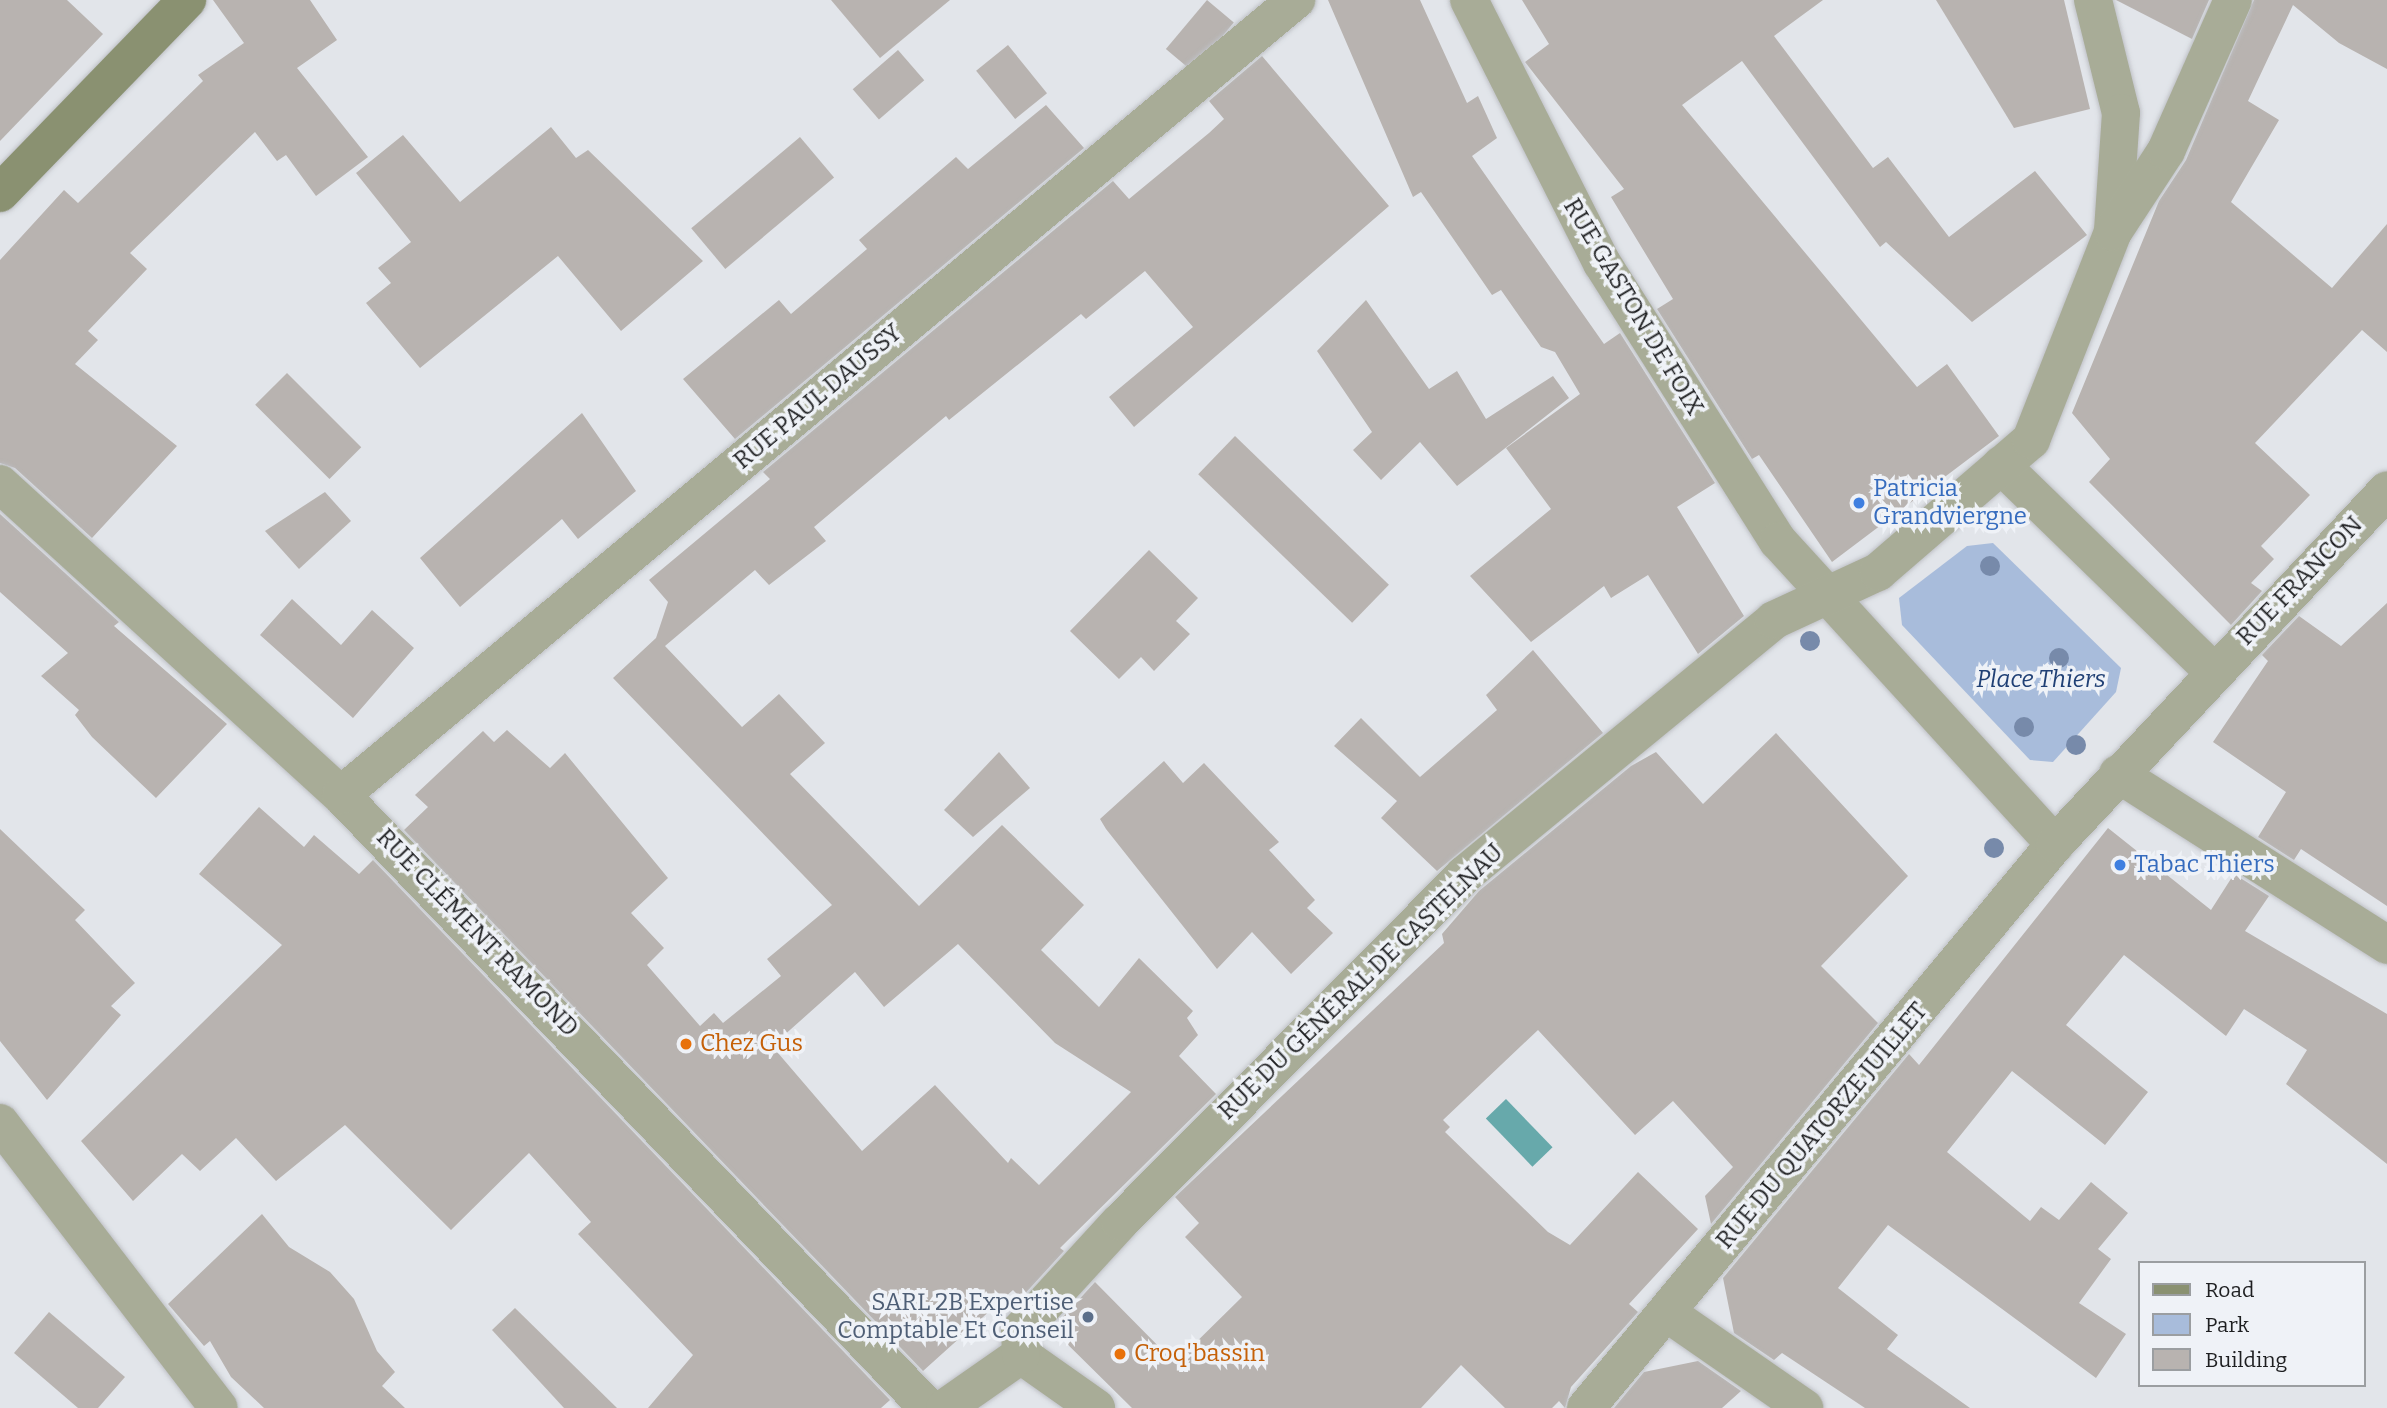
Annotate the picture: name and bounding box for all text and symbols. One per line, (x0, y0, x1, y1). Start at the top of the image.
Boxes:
street label: RUE GASTON DE FOIX (1557, 194, 1709, 420)
street label: RUE PAUL DAUSSY (728, 318, 908, 476)
place label: Patricia Grandviergne (1873, 475, 2027, 531)
marker: Patricia Grandviergne (1851, 495, 1867, 511)
street label: RUE FRANCON (2231, 510, 2369, 652)
park label: Place Thiers (1976, 666, 2106, 694)
street label: RUE CLÉMENT RAMOND (370, 823, 584, 1043)
street label: RUE DU GÉNÉRAL DE CASTELNAU (1213, 838, 1509, 1126)
place label: Tabac Thiers (2134, 851, 2275, 879)
marker: Tabac Thiers (2112, 857, 2128, 873)
street label: RUE DU QUATORZE JUILLET (1711, 997, 1933, 1255)
place label: Chez Gus (700, 1030, 803, 1058)
marker: Chez Gus (678, 1036, 694, 1052)
legend (2138, 1261, 2366, 1387)
text: Road (2205, 1277, 2254, 1303)
place label: SARL 2B Expertise Comptable Et Conseil (837, 1289, 1074, 1345)
marker: SARL 2B Expertise Comptable Et Conseil (1080, 1309, 1096, 1325)
text: Park (2205, 1312, 2249, 1338)
place label: Croq'bassin (1134, 1340, 1265, 1368)
marker: Croq'bassin (1112, 1346, 1128, 1362)
text: Building (2205, 1347, 2287, 1373)

